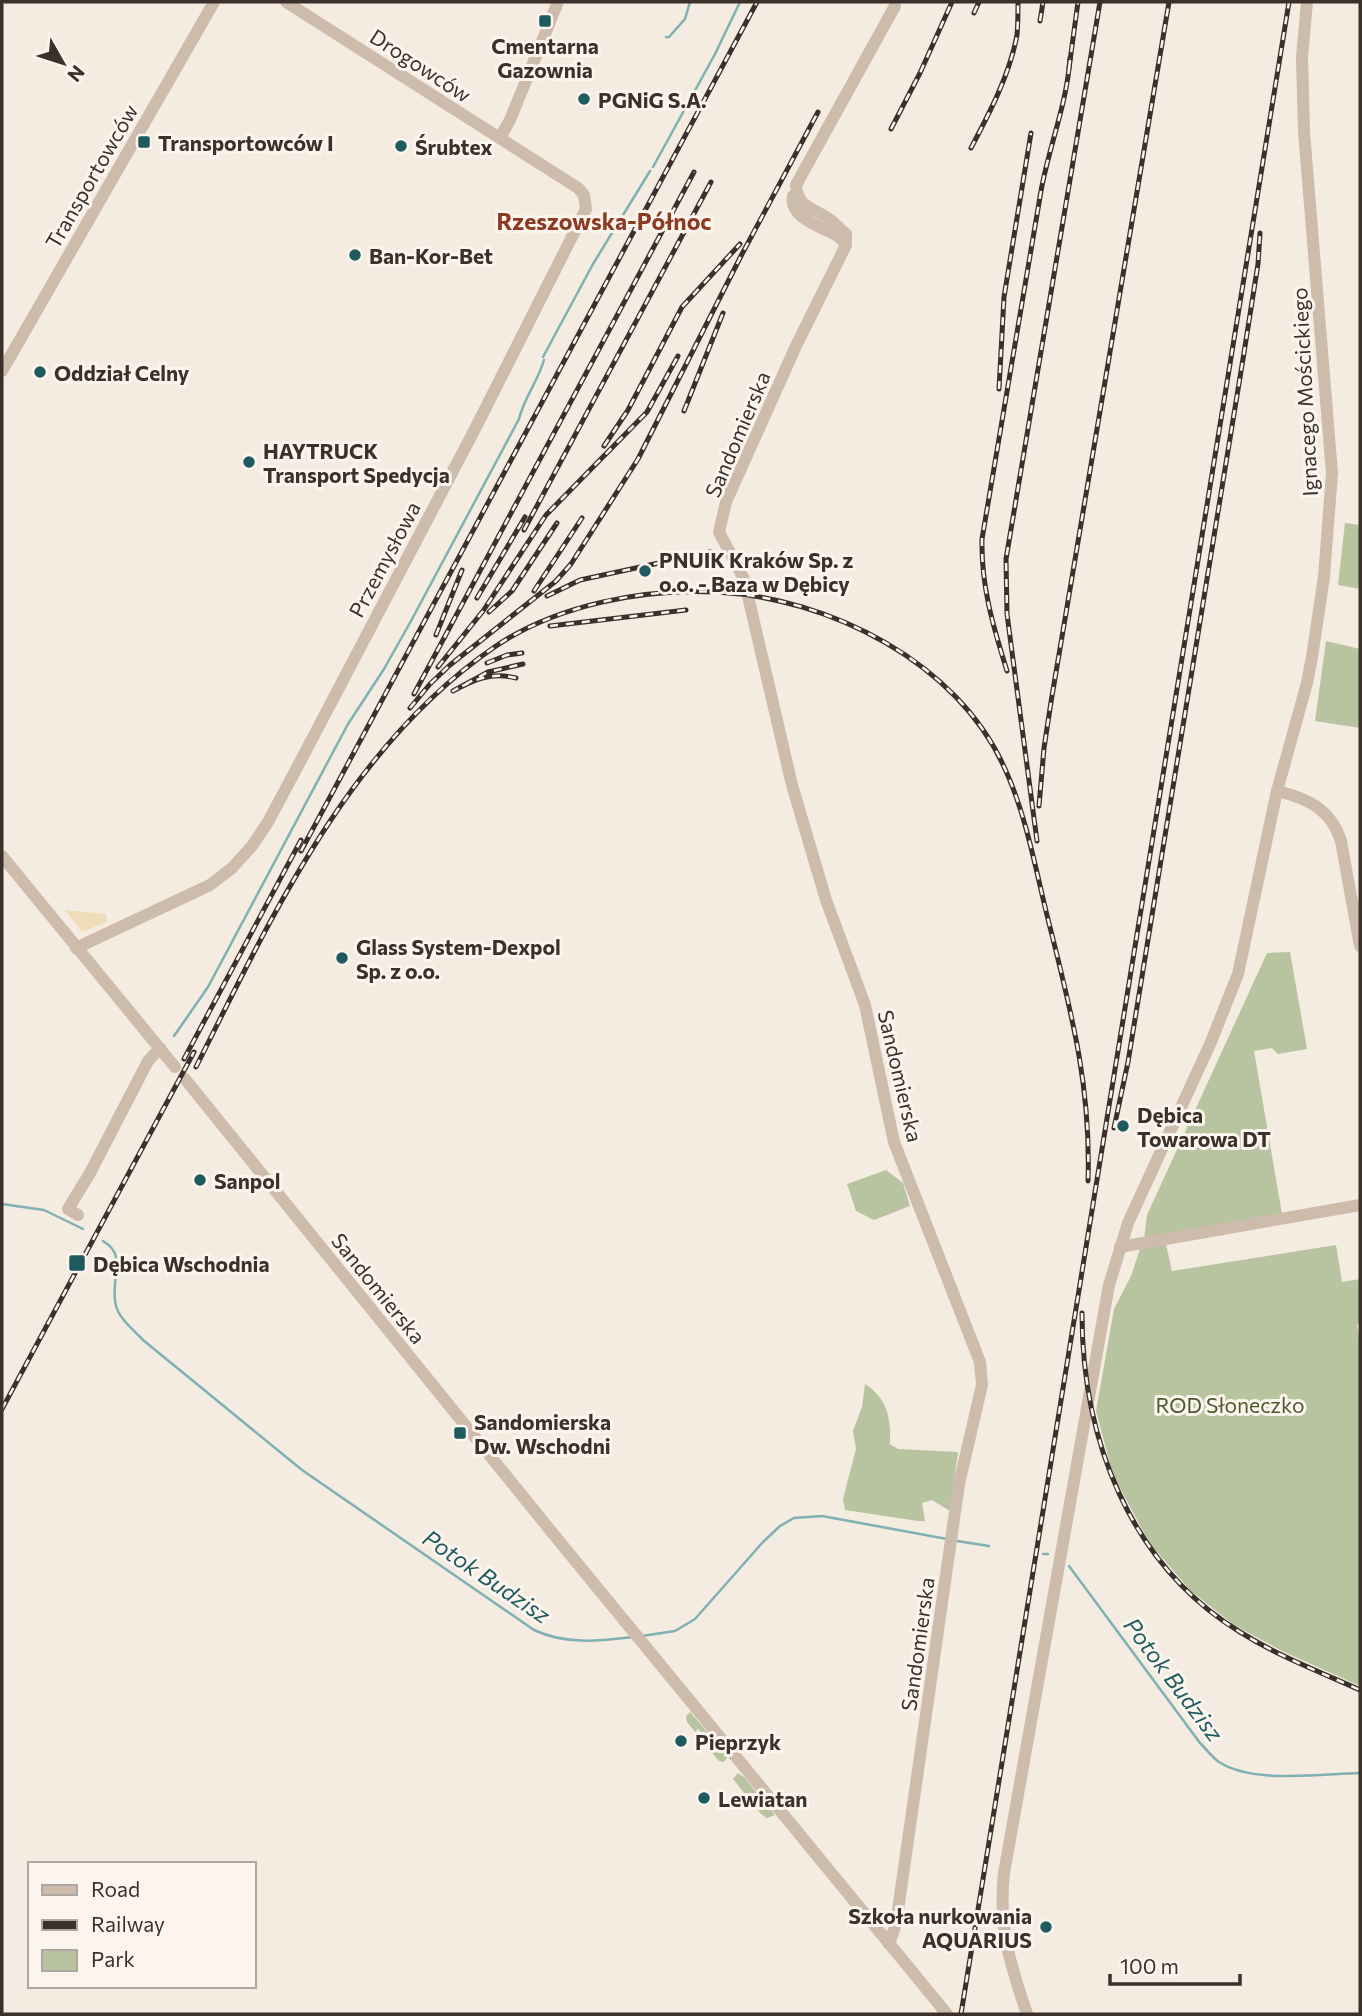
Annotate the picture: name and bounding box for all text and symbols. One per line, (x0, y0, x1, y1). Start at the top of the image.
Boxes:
marker: Cmentarna Gazownia (537, 13, 553, 29)
street label: Drogowców (366, 23, 476, 107)
north arrow (28, 28, 98, 98)
place label: Cmentarna Gazownia (491, 33, 599, 82)
text: N (63, 61, 90, 87)
place label: PGNiG S.A. (598, 87, 707, 112)
marker: PGNiG S.A. (576, 91, 592, 107)
street label: Transportowców (40, 99, 142, 253)
place label: Transportowców I (158, 130, 334, 155)
marker: Transportowców I (136, 134, 152, 150)
place label: Śrubtex (415, 134, 492, 159)
marker: Śrubtex (393, 138, 409, 154)
district label: Rzeszowska-Północ (496, 207, 712, 235)
place label: Ban-Kor-Bet (369, 243, 493, 268)
marker: Ban-Kor-Bet (347, 247, 363, 263)
street label: Ignacego Mościckiego (1286, 287, 1322, 497)
place label: Oddział Celny (54, 360, 190, 385)
marker: Oddział Celny (32, 364, 48, 380)
street label: Sandomierska (699, 367, 775, 501)
place label: HAYTRUCK Transport Spedycja (263, 438, 450, 487)
marker: HAYTRUCK Transport Spedycja (241, 454, 257, 470)
street label: Przemysłowa (343, 497, 425, 621)
place label: PNUIK Kraków Sp. z o.o. - Baza w Dębicy (659, 547, 853, 596)
marker: PNUIK Kraków Sp. z o.o. - Baza w Dębicy (637, 563, 653, 579)
place label: Glass System-Dexpol Sp. z o.o. (356, 934, 561, 983)
marker: Glass System-Dexpol Sp. z o.o. (334, 950, 350, 966)
street label: Sandomierska (874, 1008, 928, 1144)
place label: Dębica Towarowa DT (1137, 1102, 1271, 1151)
marker: Dębica Towarowa DT (1115, 1118, 1131, 1134)
place label: Sanpol (214, 1168, 281, 1193)
marker: Sanpol (192, 1172, 208, 1188)
street label: Sandomierska (327, 1228, 431, 1348)
place label: Dębica Wschodnia (93, 1251, 270, 1276)
marker: Dębica Wschodnia (67, 1253, 87, 1273)
park label: ROD Słoneczko (1156, 1392, 1304, 1417)
place label: Sandomierska Dw. Wschodni (474, 1409, 611, 1458)
marker: Sandomierska Dw. Wschodni (452, 1425, 468, 1441)
water label: Potok Budzisz (418, 1523, 556, 1629)
street label: Sandomierska (895, 1576, 939, 1712)
water label: Potok Budzisz (1118, 1612, 1230, 1747)
place label: Pieprzyk (695, 1729, 781, 1754)
marker: Pieprzyk (673, 1733, 689, 1749)
place label: Lewiatan (718, 1786, 807, 1811)
marker: Lewiatan (696, 1790, 712, 1806)
legend (28, 1862, 256, 1988)
text: Road (91, 1876, 140, 1901)
place label: Szkoła nurkowania AQUARIUS (848, 1903, 1032, 1952)
text: Railway (91, 1911, 165, 1936)
marker: Szkoła nurkowania AQUARIUS (1038, 1919, 1054, 1935)
scale bar (1110, 1942, 1240, 1986)
text: Park (91, 1946, 135, 1971)
text: 100 m (1120, 1953, 1179, 1978)

